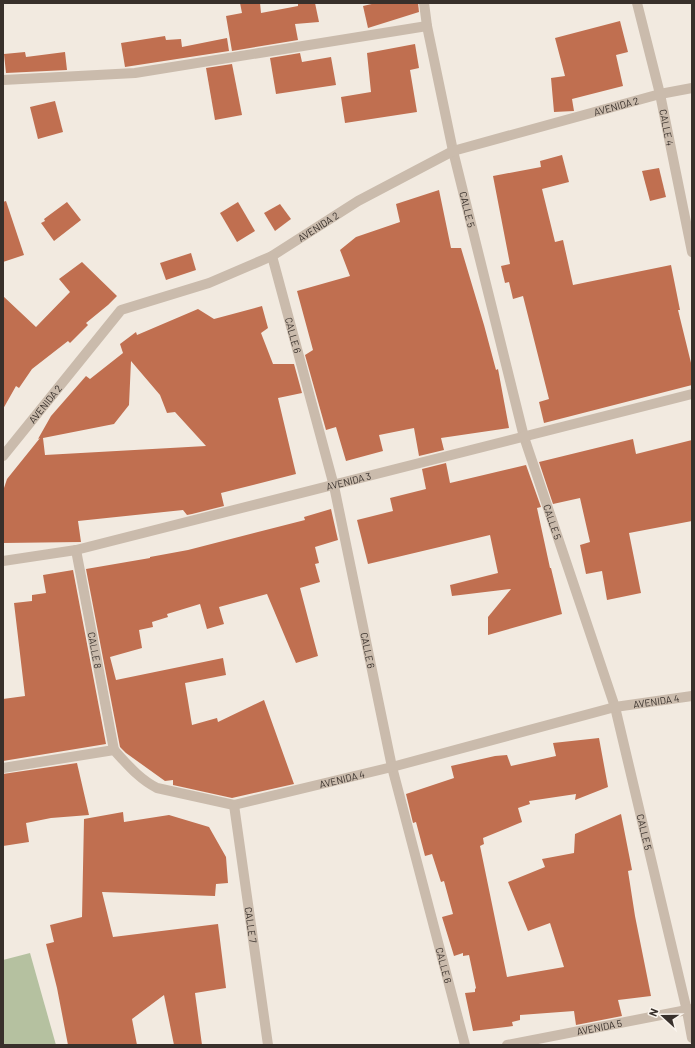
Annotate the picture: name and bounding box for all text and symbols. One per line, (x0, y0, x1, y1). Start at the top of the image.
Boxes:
street label: AVENIDA 2 (592, 94, 640, 118)
street label: CALLE 4 (657, 108, 676, 147)
street label: CALLE 5 (457, 190, 478, 229)
street label: AVENIDA 2 (295, 209, 341, 244)
street label: CALLE 6 (283, 316, 304, 354)
street label: AVENIDA 2 (26, 382, 64, 426)
street label: AVENIDA 3 (325, 470, 372, 492)
street label: CALLE 5 (541, 502, 564, 541)
street label: CALLE 8 (86, 631, 104, 669)
street label: CALLE 6 (358, 631, 378, 670)
street label: AVENIDA 4 (632, 692, 680, 710)
street label: AVENIDA 4 (318, 768, 366, 790)
street label: CALLE 5 (635, 813, 655, 851)
street label: CALLE 7 (242, 906, 259, 944)
street label: CALLE 6 (434, 946, 455, 984)
north arrow (643, 996, 683, 1036)
text: N (646, 1006, 661, 1018)
street label: AVENIDA 5 (576, 1017, 623, 1037)

